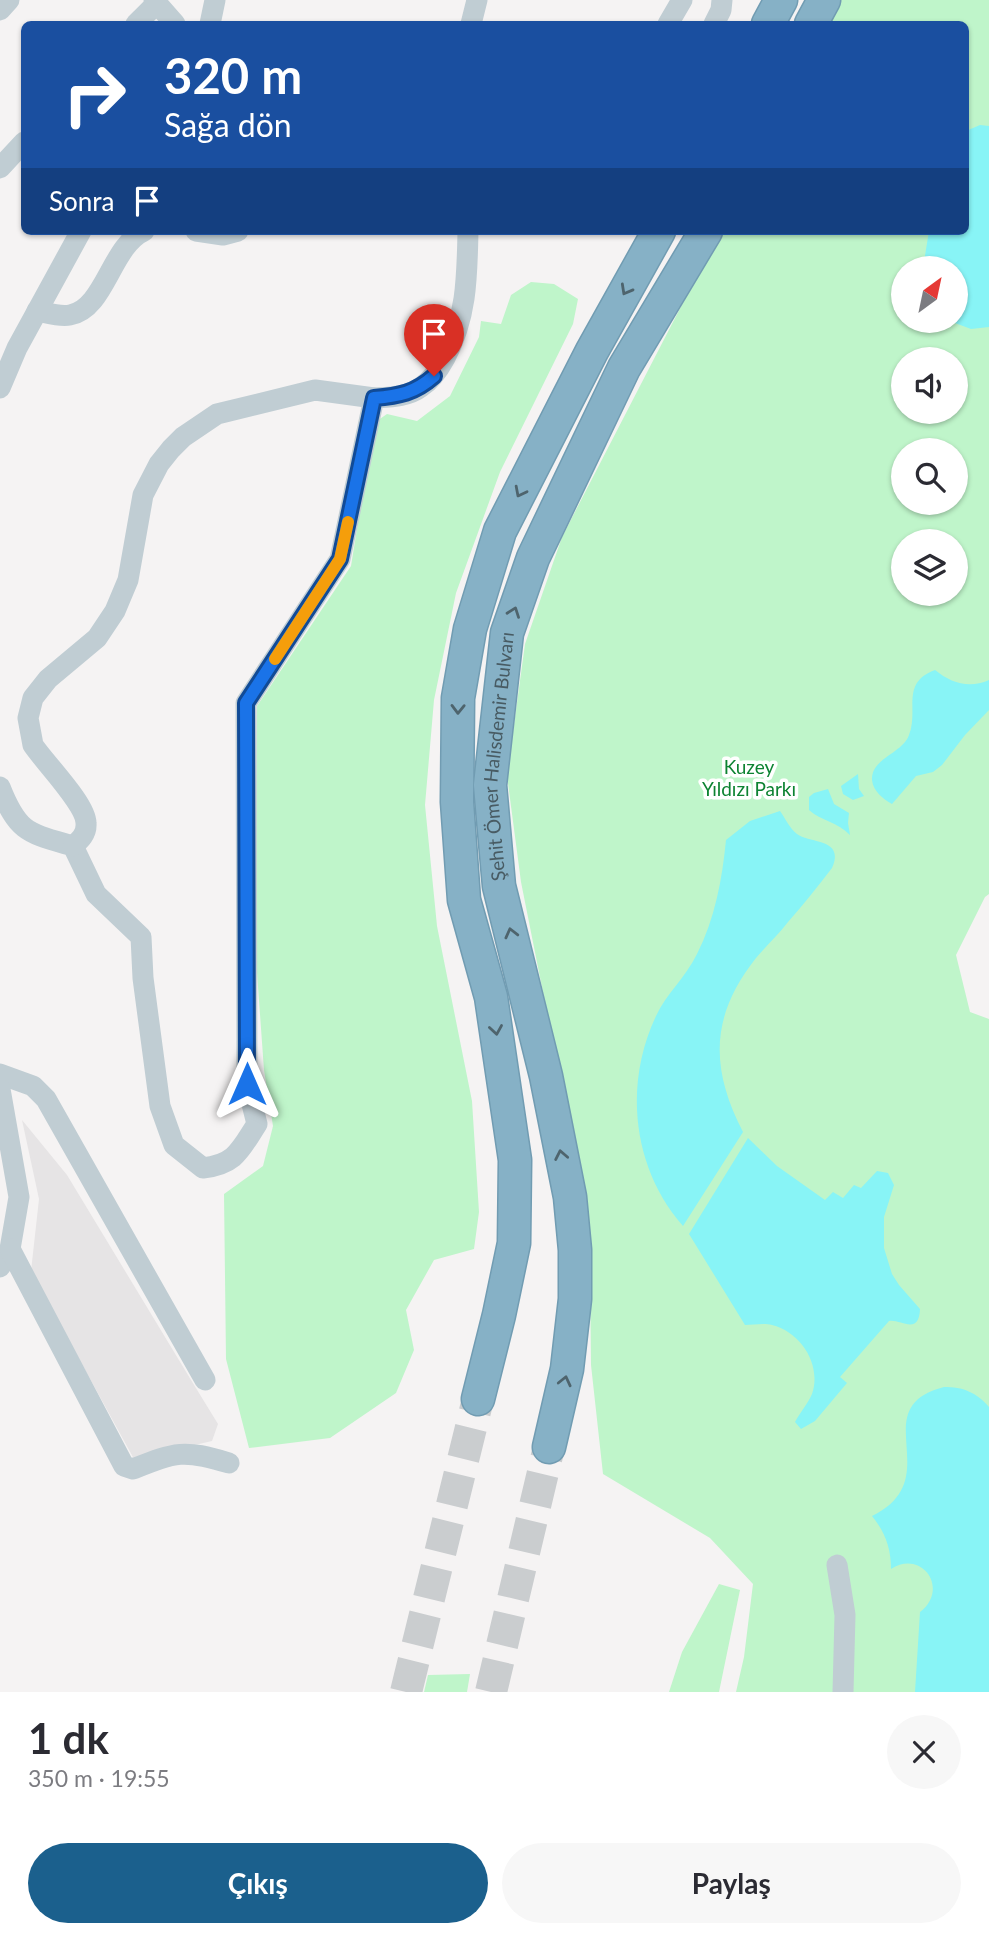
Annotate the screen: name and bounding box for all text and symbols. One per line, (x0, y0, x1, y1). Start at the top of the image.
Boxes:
text: 320 m (164, 46, 302, 104)
icon: right (49, 49, 140, 140)
text: Sağa dön (164, 105, 292, 144)
icon: arrive (128, 182, 166, 220)
text: Sonra (49, 185, 114, 217)
north arrow (891, 256, 968, 332)
map controls (891, 256, 968, 606)
one-way arrow (621, 283, 634, 296)
pin (404, 304, 464, 376)
icon: arrive (415, 315, 453, 353)
button: sound (891, 347, 968, 424)
button: search (891, 438, 968, 515)
one-way arrow (515, 485, 529, 497)
button: layers (891, 529, 968, 606)
one-way arrow (506, 606, 520, 618)
street label: Şehit Ömer Halisdemir Bulvarı (478, 631, 518, 882)
one-way arrow (450, 704, 466, 715)
park label: Kuzey Yıldızı Parkı (702, 755, 796, 800)
one-way arrow (505, 927, 519, 939)
one-way arrow (488, 1024, 503, 1036)
position arrow (210, 1047, 284, 1121)
one-way arrow (555, 1149, 570, 1161)
one-way arrow (556, 1375, 571, 1387)
text: 1 dk (28, 1713, 109, 1763)
button: close (887, 1715, 961, 1789)
text: 350 m · 19:55 (28, 1764, 170, 1792)
button: Çıkış (28, 1843, 488, 1923)
button: Paylaş (502, 1843, 961, 1923)

